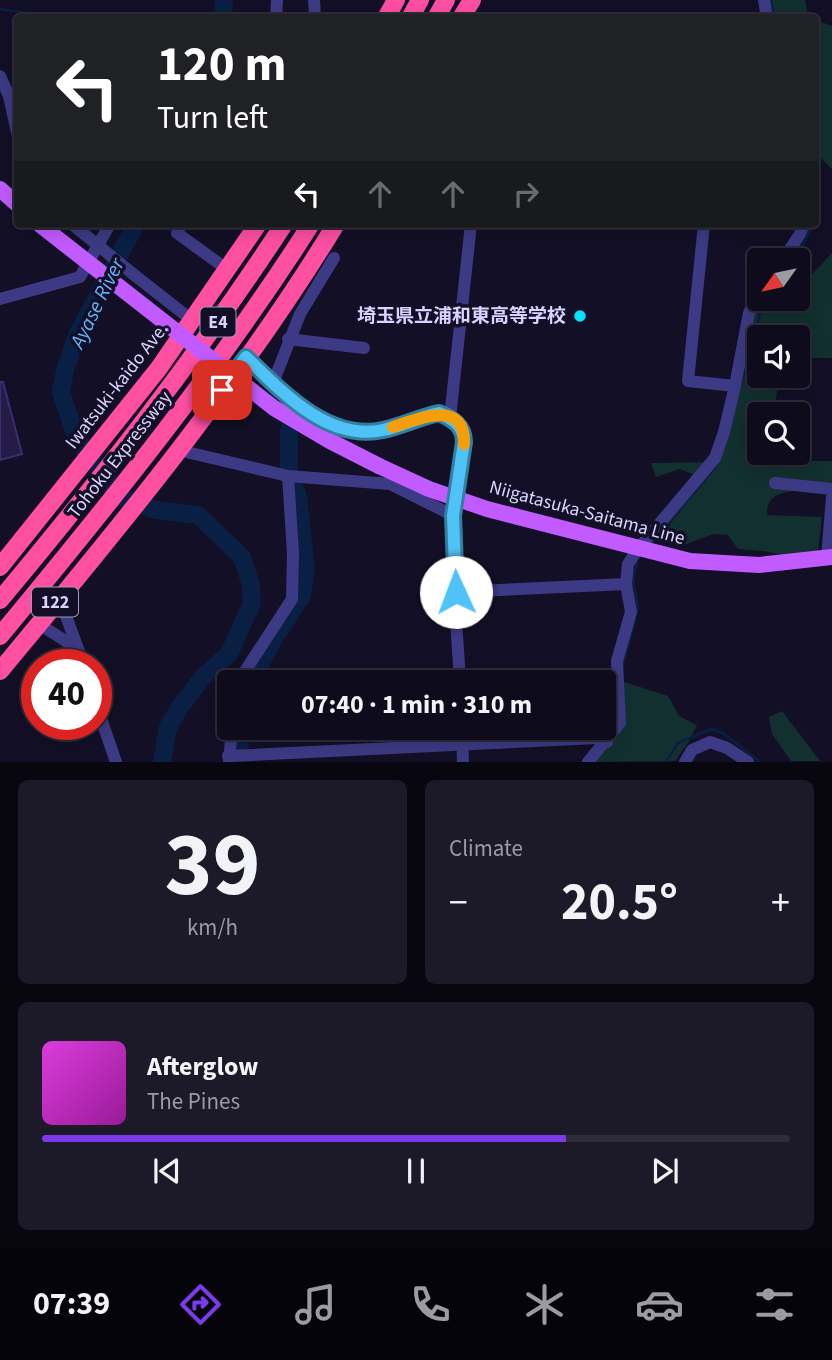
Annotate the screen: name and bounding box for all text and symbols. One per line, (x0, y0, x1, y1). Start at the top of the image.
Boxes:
text: 120 m (157, 30, 286, 100)
icon: left (42, 42, 133, 133)
text: Turn left (157, 95, 268, 141)
icon: left (288, 175, 326, 213)
icon: ahead (361, 175, 399, 213)
icon: ahead (434, 175, 472, 213)
icon: right (507, 175, 545, 213)
north arrow (747, 248, 810, 312)
map controls (747, 248, 810, 465)
water label: Ayase River (61, 252, 132, 355)
place label: 埼玉県立浦和東高等学校 (357, 303, 566, 330)
road number: E4 (200, 308, 235, 336)
marker: 埼玉県立浦和東高等学校 (572, 308, 588, 324)
street label: Iwatsuki-kaido Ave. (59, 317, 175, 455)
button: sound (747, 325, 810, 388)
pin (192, 360, 252, 420)
icon: arrive (203, 371, 241, 409)
street label: Tohoku Expressway (62, 385, 179, 524)
button: search (747, 402, 810, 465)
street label: Niigatasuka-Saitama Line (486, 474, 688, 552)
position arrow (419, 555, 493, 629)
road number: 122 (32, 588, 78, 616)
speed limit sign: 40 (21, 649, 112, 740)
text: 07:40 · 1 min · 310 m (301, 686, 532, 723)
text: 39 (164, 801, 261, 930)
text: Climate (449, 832, 523, 865)
text: 20.5° (561, 866, 678, 940)
text: − (449, 876, 468, 930)
text: + (771, 876, 790, 930)
text: km/h (187, 911, 238, 944)
text: Afterglow (147, 1048, 258, 1085)
text: The Pines (147, 1085, 240, 1118)
icon: previous (148, 1152, 186, 1190)
icon: pause (397, 1152, 435, 1190)
icon: next (646, 1152, 684, 1190)
icon: directions (176, 1280, 225, 1329)
icon: music (291, 1280, 340, 1329)
icon: phone (406, 1280, 455, 1329)
icon: climate (520, 1280, 569, 1329)
icon: car (635, 1280, 684, 1329)
icon: filters (750, 1280, 799, 1329)
text: 07:39 (33, 1281, 110, 1327)

